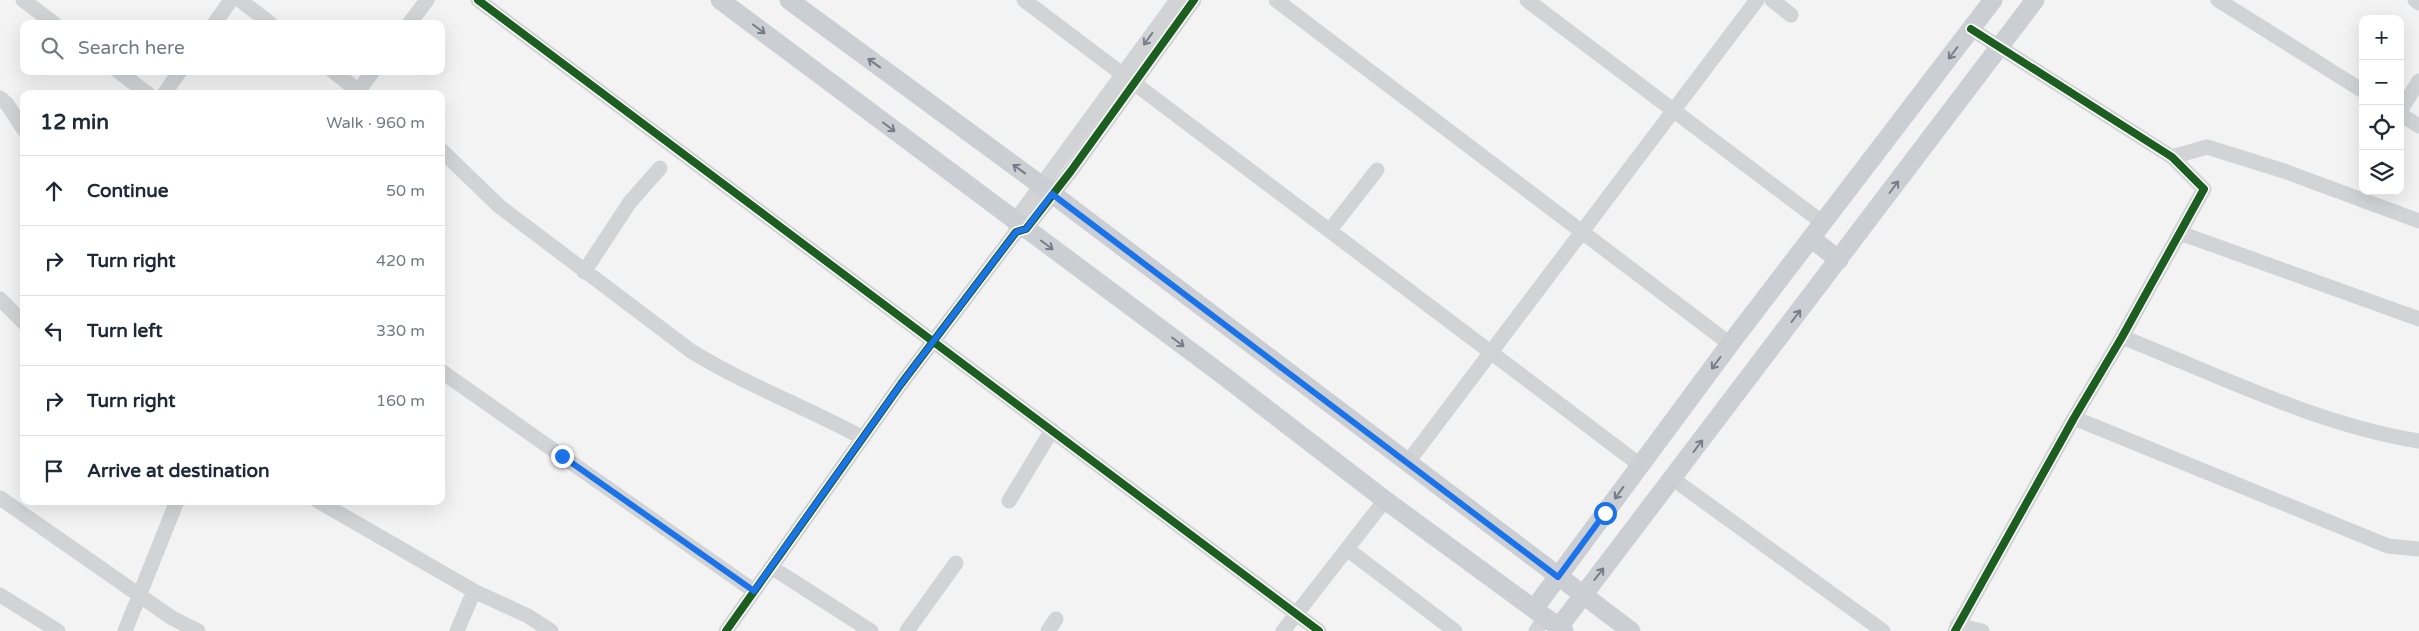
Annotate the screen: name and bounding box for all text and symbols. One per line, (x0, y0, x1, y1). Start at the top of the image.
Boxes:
map controls (2359, 15, 2404, 195)
button: + (2359, 15, 2404, 60)
search box (20, 20, 445, 75)
one-way arrow (752, 24, 766, 34)
one-way arrow (1143, 32, 1153, 46)
icon: search (38, 34, 66, 62)
text: Search here (78, 37, 185, 59)
one-way arrow (1947, 46, 1958, 59)
one-way arrow (868, 57, 881, 68)
button: − (2359, 60, 2404, 105)
button: locate (2359, 105, 2404, 150)
text: 12 min (40, 110, 109, 135)
text: Walk · 960 m (326, 113, 425, 133)
one-way arrow (882, 121, 895, 132)
button: layers (2359, 150, 2404, 195)
one-way arrow (1013, 164, 1027, 174)
icon: ahead (40, 177, 68, 205)
text: Continue (87, 180, 169, 202)
text: 50 m (386, 181, 425, 201)
one-way arrow (1889, 181, 1900, 194)
one-way arrow (1040, 240, 1054, 250)
icon: right (40, 247, 68, 275)
text: Turn right (87, 250, 175, 272)
text: 420 m (376, 251, 425, 271)
one-way arrow (1791, 310, 1802, 323)
icon: left (40, 317, 68, 345)
text: Turn left (87, 320, 163, 342)
text: 330 m (376, 321, 425, 341)
one-way arrow (1171, 337, 1185, 347)
one-way arrow (1711, 356, 1721, 370)
icon: right (40, 387, 68, 415)
text: Turn right (87, 390, 175, 412)
text: 160 m (376, 391, 425, 411)
one-way arrow (1693, 439, 1703, 453)
route end (551, 445, 574, 468)
icon: arrive (40, 457, 68, 485)
text: Arrive at destination (87, 460, 270, 482)
one-way arrow (1614, 486, 1624, 500)
route start (1594, 502, 1617, 525)
one-way arrow (1593, 568, 1604, 581)

